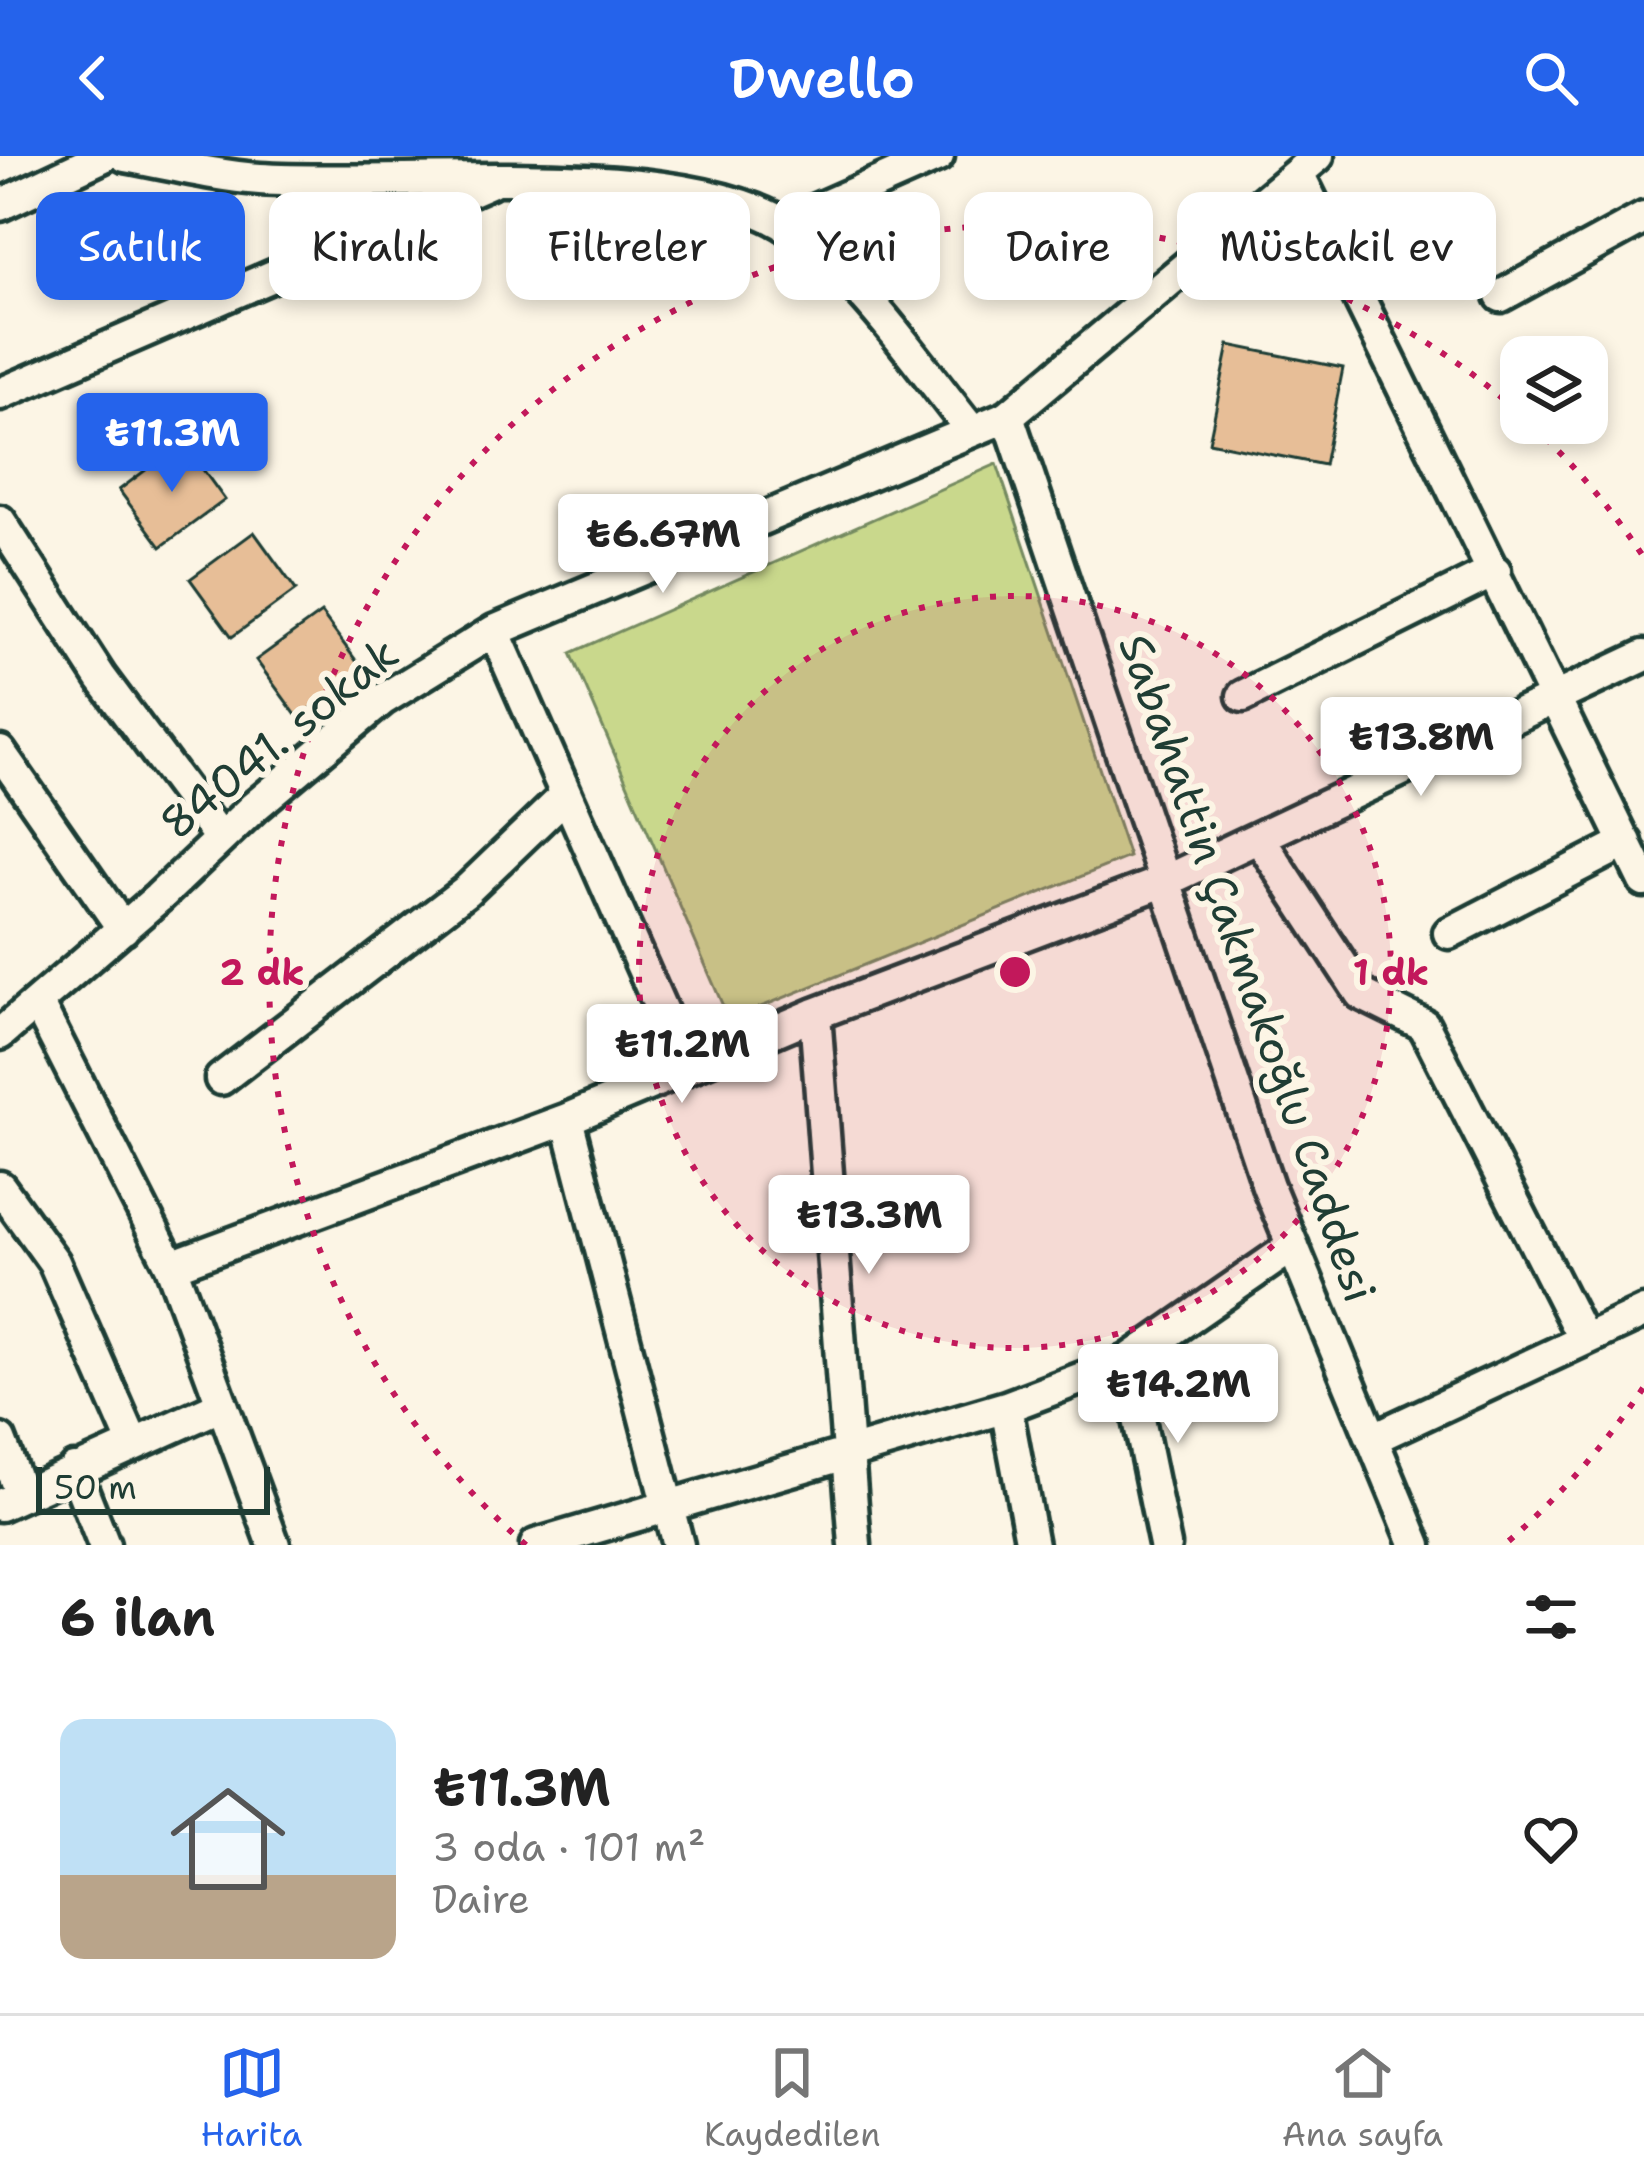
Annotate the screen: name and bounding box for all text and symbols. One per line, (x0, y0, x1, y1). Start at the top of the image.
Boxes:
text: Dwello (729, 42, 915, 114)
icon: back (60, 45, 126, 111)
icon: search (1518, 45, 1584, 111)
chip: Satılık (36, 192, 245, 300)
chip: Kiralık (269, 192, 482, 300)
chip: Filtreler (506, 192, 750, 300)
chip: Yeni (774, 192, 940, 300)
chip: Daire (964, 192, 1153, 300)
chip: Müstakil ev (1177, 192, 1496, 300)
map controls (1500, 336, 1608, 444)
button: layers (1500, 336, 1608, 444)
pin: ₺11.3M (74, 393, 270, 495)
text: ₺11.3M (104, 406, 240, 458)
pin: ₺6.67M (565, 494, 761, 596)
text: ₺6.67M (585, 507, 741, 559)
street label: 84041. sokak (148, 624, 410, 852)
street label: Sabahattin Çakmakoğlu Caddesi (1105, 626, 1391, 1310)
pin: ₺13.8M (1323, 697, 1519, 799)
text: ₺13.8M (1348, 710, 1494, 762)
text: 2 dk (219, 948, 305, 997)
text: 1 dk (1353, 948, 1429, 997)
centre of rings (994, 951, 1036, 993)
pin: ₺11.2M (584, 1004, 780, 1106)
text: ₺11.2M (614, 1017, 750, 1069)
pin: ₺13.3M (771, 1175, 967, 1277)
text: ₺13.3M (796, 1188, 942, 1240)
pin: ₺14.2M (1080, 1344, 1276, 1446)
text: ₺14.2M (1105, 1357, 1251, 1409)
scale bar (36, 1461, 270, 1514)
text: 50 m (54, 1465, 137, 1510)
text: 6 ilan (60, 1583, 215, 1651)
icon: filters (1518, 1584, 1584, 1650)
text: ₺11.3M (432, 1753, 611, 1821)
icon: home (156, 1767, 300, 1911)
icon: heart (1518, 1806, 1584, 1872)
text: 3 oda · 101 m² (432, 1821, 705, 1873)
text: Daire (432, 1873, 530, 1925)
tab: Harita (201, 2040, 302, 2157)
tab: Kaydedilen (704, 2040, 880, 2157)
tab: Ana sayfa (1282, 2040, 1443, 2157)

